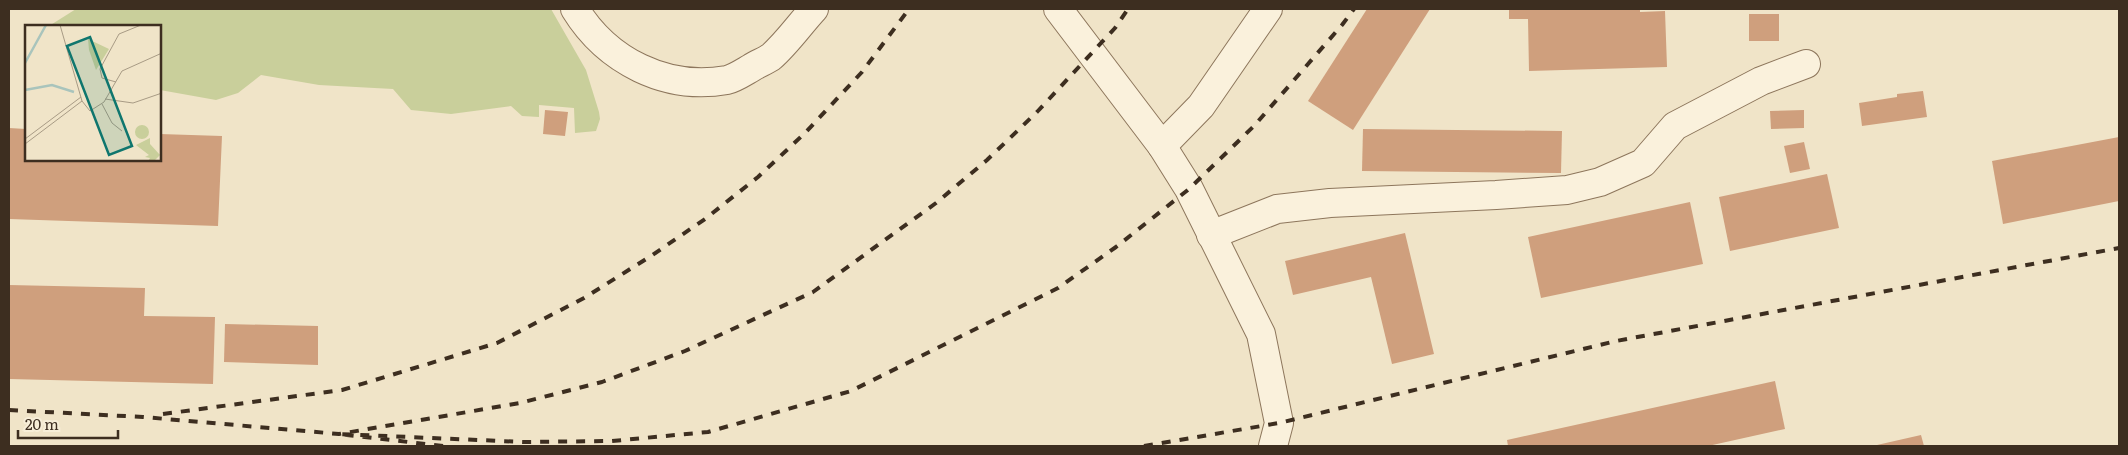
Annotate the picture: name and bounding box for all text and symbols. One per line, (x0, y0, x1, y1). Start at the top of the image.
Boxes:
inset map (25, 25, 161, 161)
scale bar (18, 408, 118, 440)
text: 20 m (25, 412, 59, 435)

